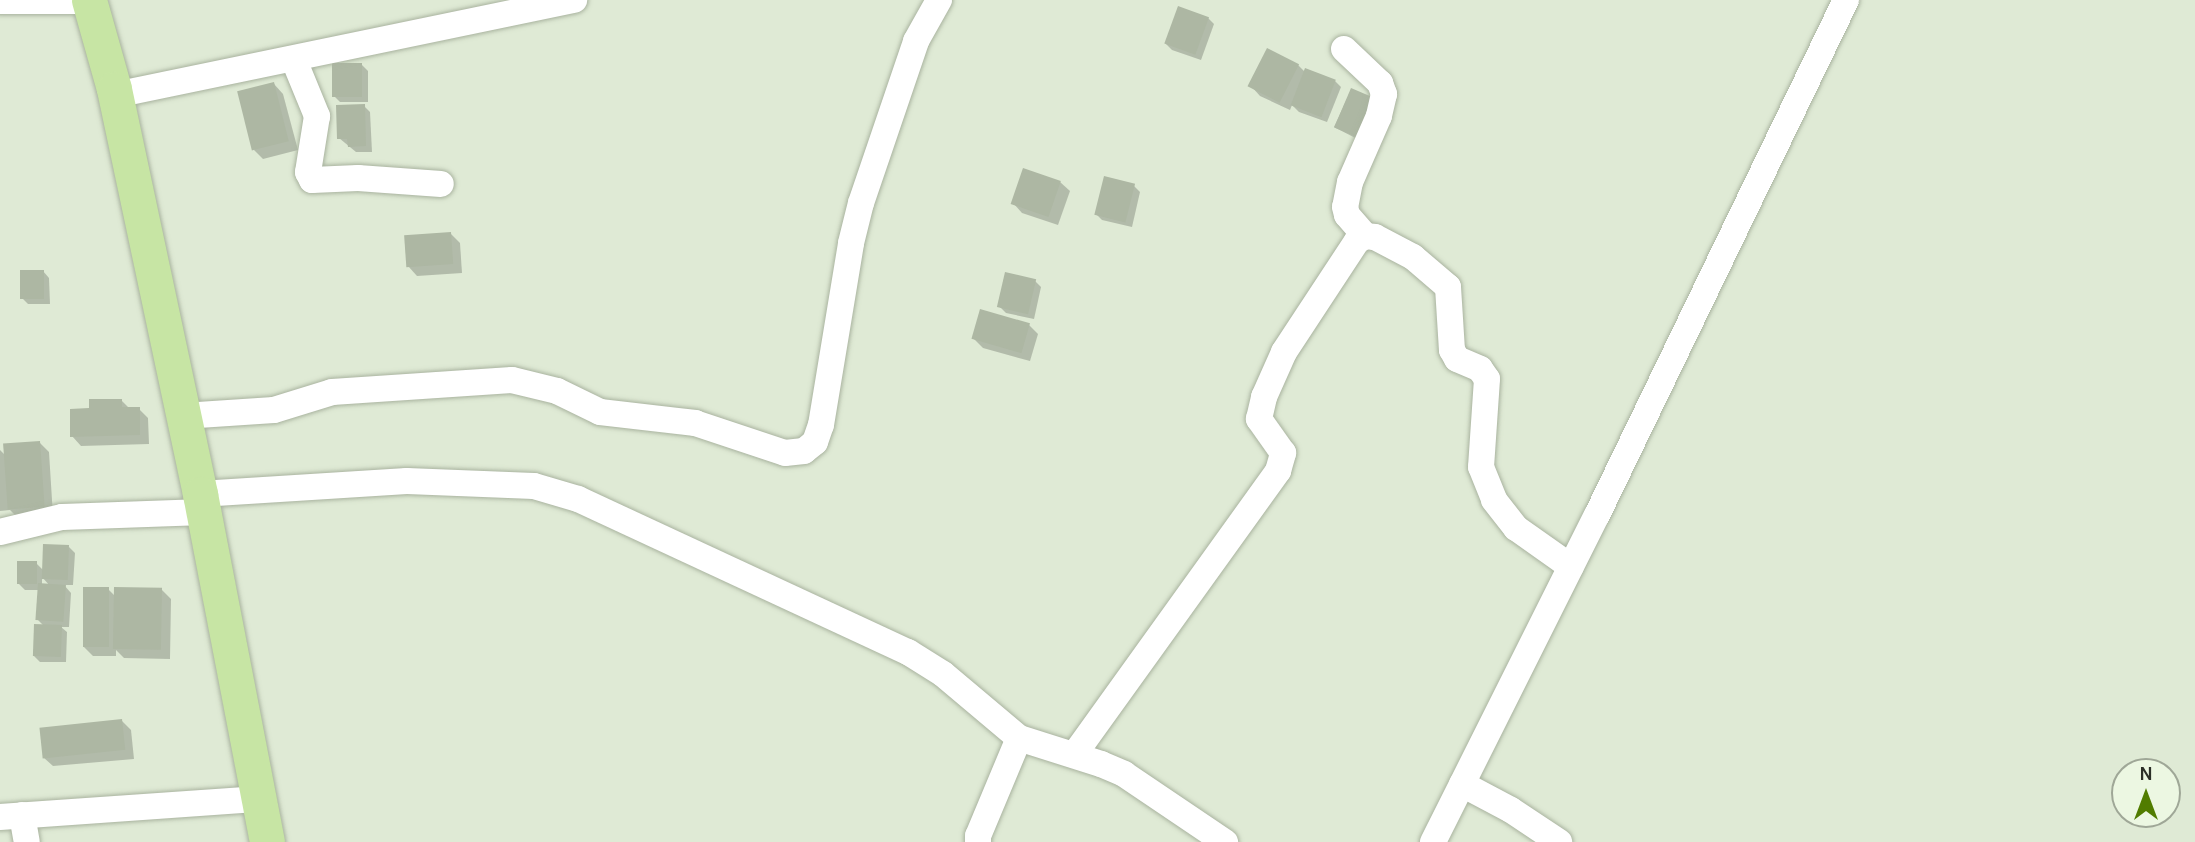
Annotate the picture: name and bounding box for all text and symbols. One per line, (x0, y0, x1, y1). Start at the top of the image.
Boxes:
north arrow (2111, 758, 2181, 828)
text: N (2139, 763, 2153, 785)

